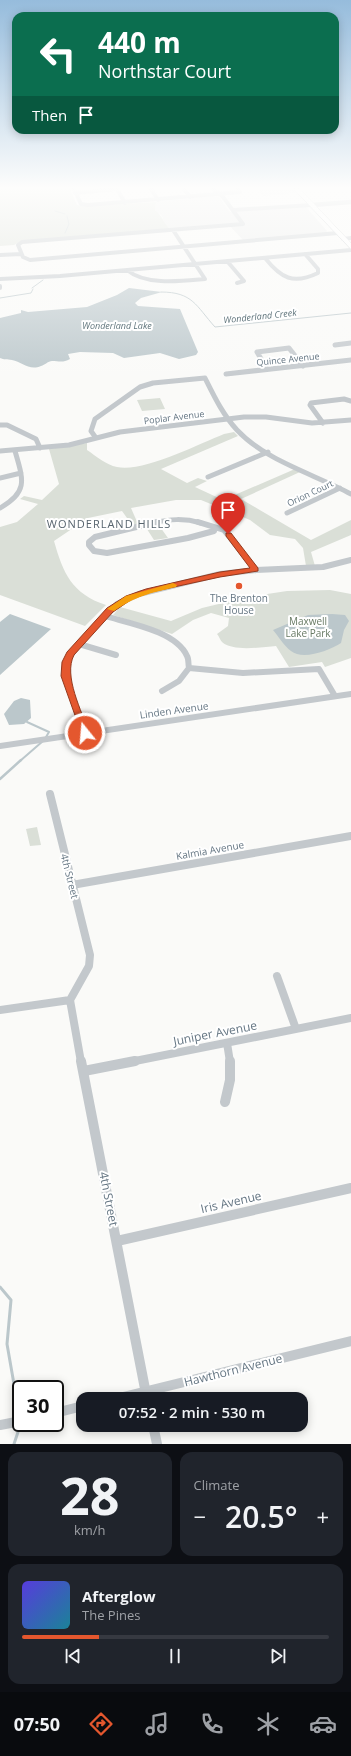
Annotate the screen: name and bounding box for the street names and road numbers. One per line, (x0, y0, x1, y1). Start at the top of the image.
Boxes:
street label: Quince Avenue (256, 349, 320, 369)
street label: Poplar Avenue (143, 407, 205, 427)
street label: Orion Court (285, 477, 335, 509)
street label: Linden Avenue (139, 698, 210, 722)
street label: Kalmia Avenue (175, 837, 246, 863)
street label: 4th Street (58, 852, 82, 900)
street label: Juniper Avenue (171, 1017, 259, 1050)
street label: 4th Street (95, 1170, 123, 1228)
street label: Iris Avenue (199, 1187, 263, 1217)
street label: Hawthorn Avenue (182, 1349, 284, 1390)

